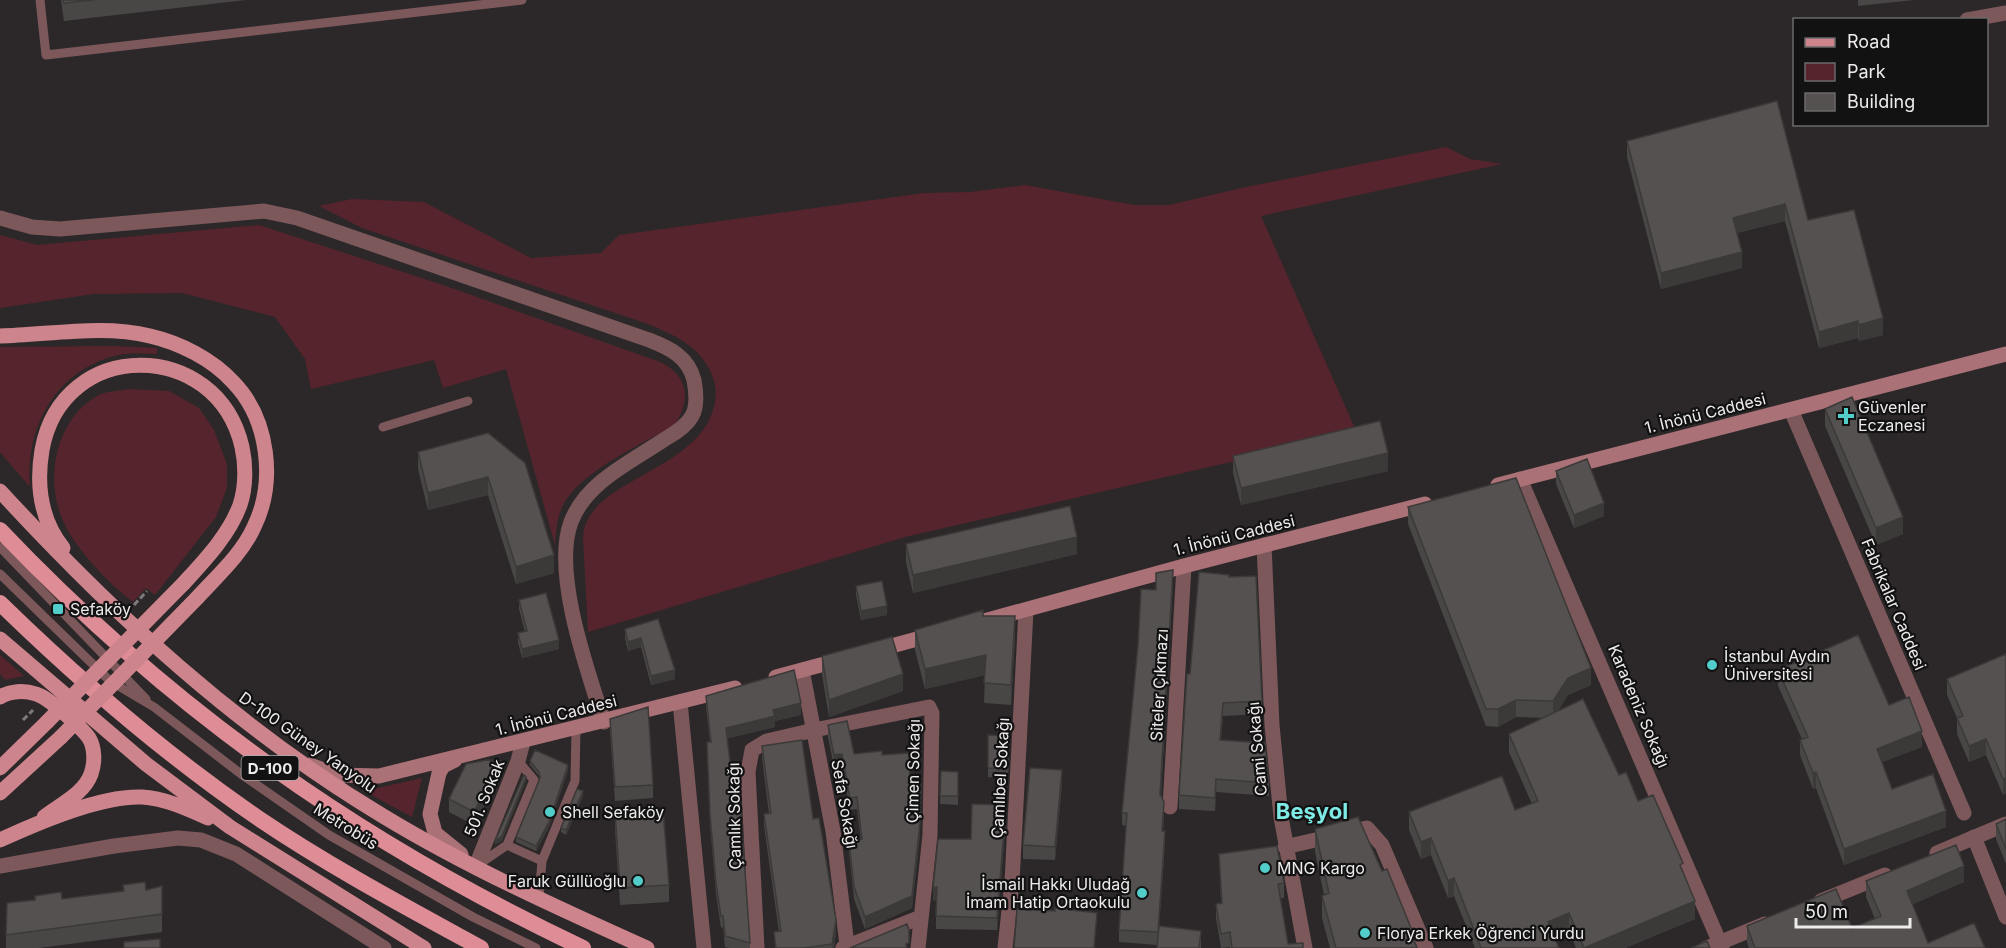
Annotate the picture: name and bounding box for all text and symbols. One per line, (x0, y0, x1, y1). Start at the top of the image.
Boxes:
legend (1793, 18, 1988, 126)
text: Road (1847, 31, 1890, 52)
text: Park (1847, 61, 1886, 82)
text: Building (1847, 91, 1915, 112)
street label: 1. İnönü Caddesi (1642, 388, 1768, 438)
place label: Güvenler Eczanesi (1858, 397, 1926, 435)
marker: Güvenler Eczanesi (1839, 409, 1853, 423)
street label: 1. İnönü Caddesi (1171, 510, 1297, 560)
street label: Fabrikalar Caddesi (1857, 535, 1931, 673)
place label: Sefaköy (70, 599, 131, 619)
marker: Sefaköy (51, 602, 65, 616)
street label: Siteler Çıkmazı (1146, 628, 1172, 742)
street label: Karadeniz Sokağı (1604, 641, 1674, 771)
place label: İstanbul Aydın Üniversitesi (1724, 646, 1830, 684)
marker: İstanbul Aydın Üniversitesi (1705, 658, 1719, 672)
street label: D-100 Güney Yanyolu (236, 687, 380, 797)
street label: 1. İnönü Caddesi (493, 690, 619, 740)
street label: Cami Sokağı (1243, 701, 1271, 797)
street label: Çamlıbel Sokağı (987, 717, 1013, 839)
street label: Çimen Sokağı (902, 719, 924, 823)
road number: D-100 (242, 756, 298, 780)
street label: 501. Sokak (459, 756, 509, 840)
street label: Sefa Sokağı (827, 758, 863, 850)
street label: Çamlık Sokağı (723, 762, 745, 870)
street label: Metrobüs (310, 798, 382, 854)
district label: Beşyol (1276, 798, 1348, 824)
place label: Shell Sefaköy (562, 802, 664, 822)
marker: Shell Sefaköy (543, 805, 557, 819)
place label: MNG Kargo (1277, 858, 1365, 878)
marker: MNG Kargo (1258, 861, 1272, 875)
place label: Faruk Güllüoğlu (508, 871, 626, 891)
marker: Faruk Güllüoğlu (631, 874, 645, 888)
place label: İsmail Hakkı Uludağ İmam Hatip Ortaokulu (966, 874, 1130, 912)
marker: İsmail Hakkı Uludağ İmam Hatip Ortaokulu (1135, 886, 1149, 900)
scale bar (1796, 891, 1910, 929)
text: 50 m (1805, 901, 1848, 922)
place label: Florya Erkek Öğrenci Yurdu (1377, 923, 1584, 943)
marker: Florya Erkek Öğrenci Yurdu (1358, 926, 1372, 940)

